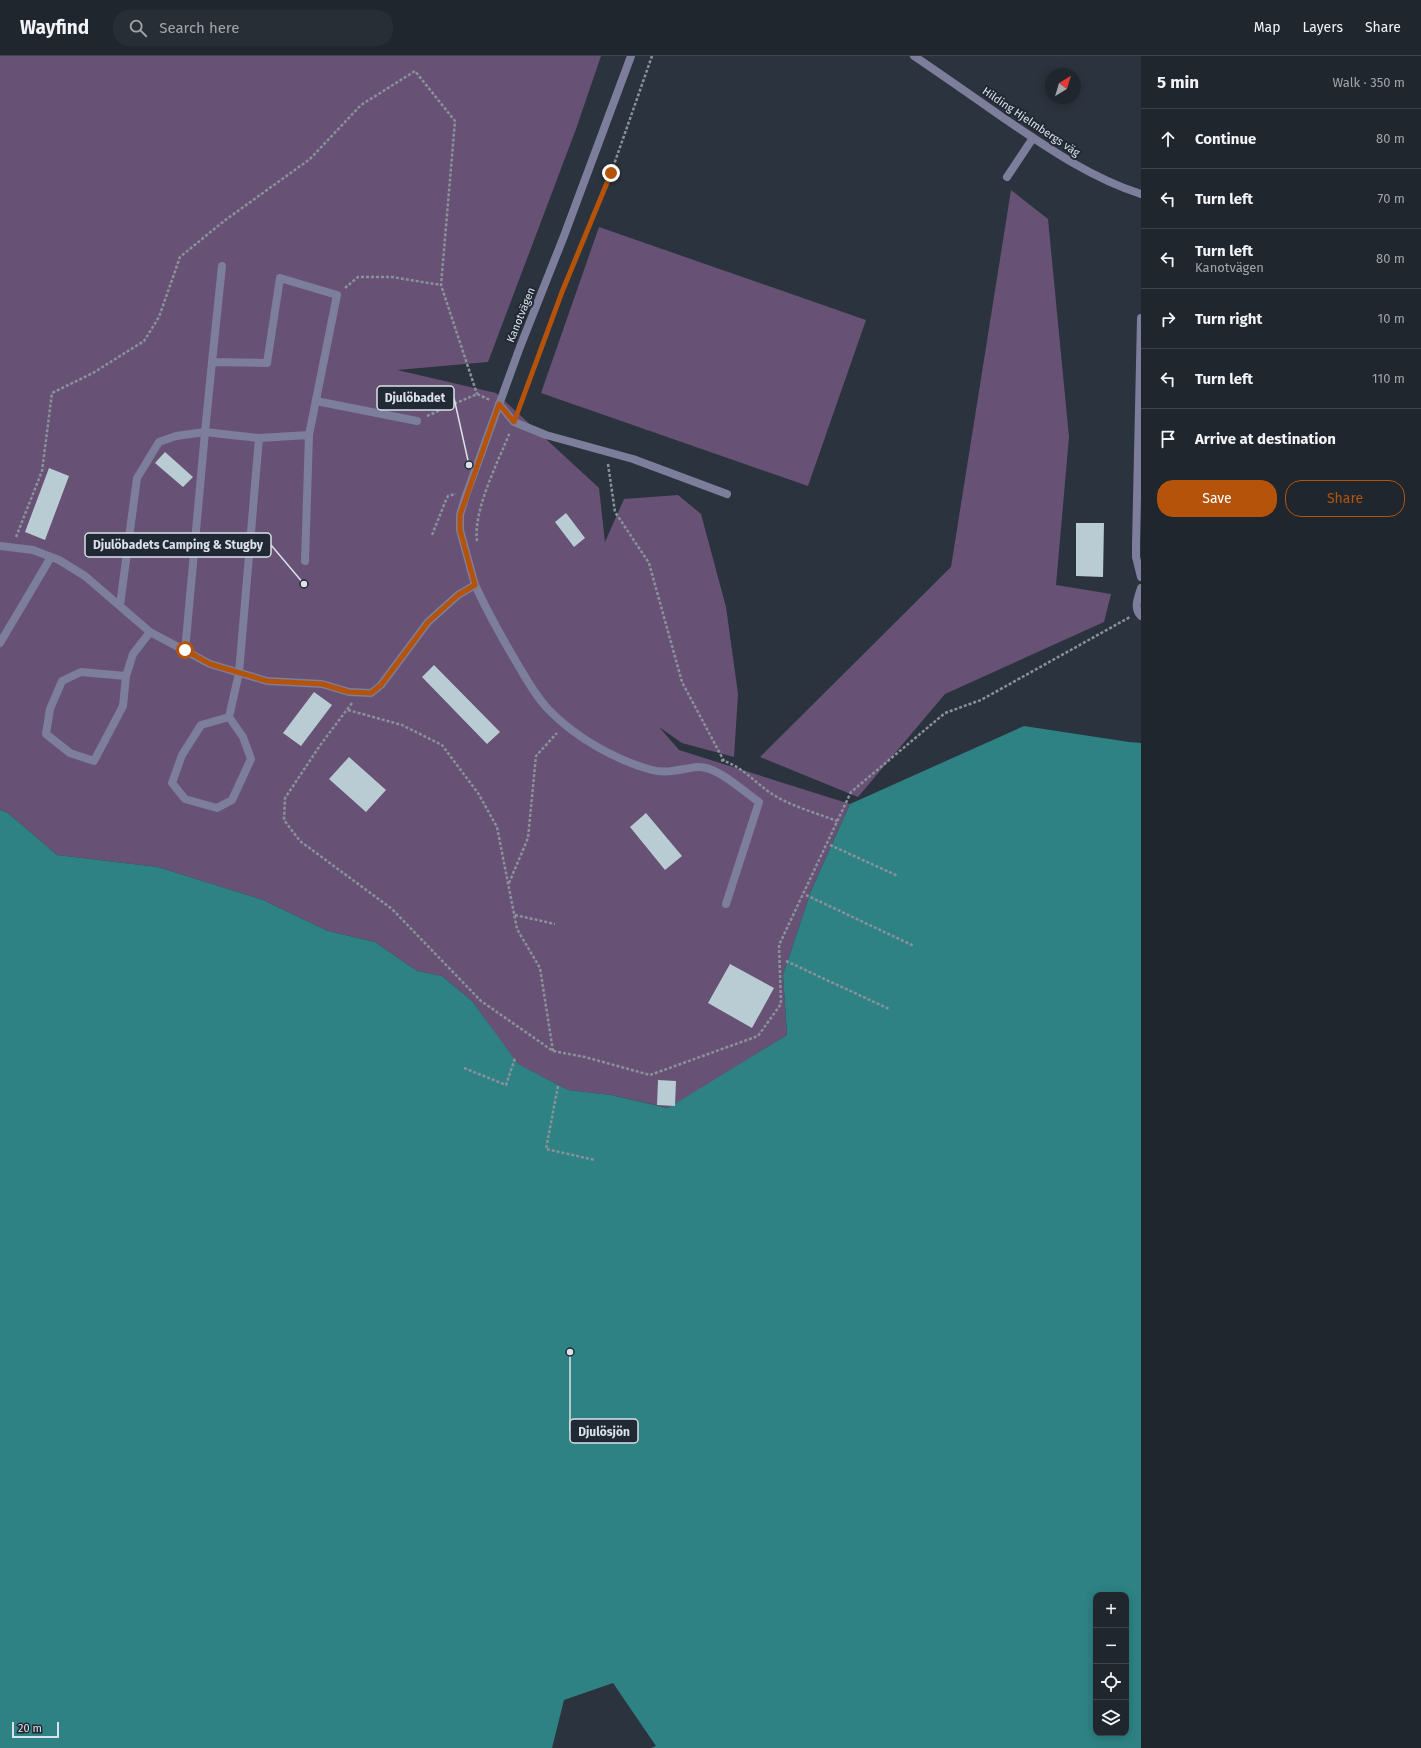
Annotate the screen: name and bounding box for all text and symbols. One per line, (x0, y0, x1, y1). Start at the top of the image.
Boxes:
search box (113, 10, 393, 46)
text: Wayfind (20, 16, 89, 39)
icon: search (127, 17, 149, 39)
text: Search here (159, 19, 239, 37)
text: Map (1254, 19, 1280, 36)
text: Layers (1302, 19, 1343, 36)
text: Share (1365, 19, 1401, 36)
north arrow (1045, 68, 1081, 104)
text: 5 min (1157, 72, 1199, 93)
text: Walk · 350 m (1332, 75, 1405, 90)
street label: Hilding Hjelmbergs väg (980, 84, 1082, 160)
icon: ahead (1157, 128, 1179, 150)
text: Continue (1195, 130, 1256, 148)
text: 80 m (1376, 131, 1405, 146)
route end (602, 164, 620, 182)
icon: left (1157, 188, 1179, 210)
text: Turn left (1195, 190, 1253, 208)
text: 70 m (1378, 191, 1405, 206)
text: Turn left (1195, 242, 1253, 260)
icon: left (1157, 248, 1179, 270)
text: 80 m (1376, 251, 1405, 266)
text: Kanotvägen (1195, 260, 1264, 275)
street label: Kanotvägen (504, 286, 538, 344)
icon: right (1157, 308, 1179, 330)
text: Turn right (1195, 310, 1262, 328)
text: 10 m (1378, 311, 1405, 326)
icon: left (1157, 368, 1179, 390)
text: Turn left (1195, 370, 1253, 388)
text: 110 m (1372, 371, 1405, 386)
callout: Djulöbadet (377, 386, 454, 410)
text: Djulöbadet (385, 391, 446, 405)
icon: arrive (1157, 428, 1179, 450)
text: Arrive at destination (1195, 430, 1336, 448)
button: Save (1157, 480, 1277, 517)
button: Share (1285, 480, 1405, 517)
callout: Djulöbadets Camping & Stugby (85, 533, 271, 557)
text: Djulöbadets Camping & Stugby (93, 538, 264, 552)
route start (176, 641, 194, 659)
callout: Djulösjön (570, 1419, 638, 1443)
text: Djulösjön (578, 1425, 630, 1439)
map controls (1093, 1592, 1129, 1736)
button: + (1093, 1592, 1129, 1628)
button: − (1093, 1628, 1129, 1664)
button: locate (1093, 1664, 1129, 1700)
button: layers (1093, 1700, 1129, 1736)
scale bar (12, 1720, 59, 1739)
text: 20 m (18, 1722, 42, 1735)

